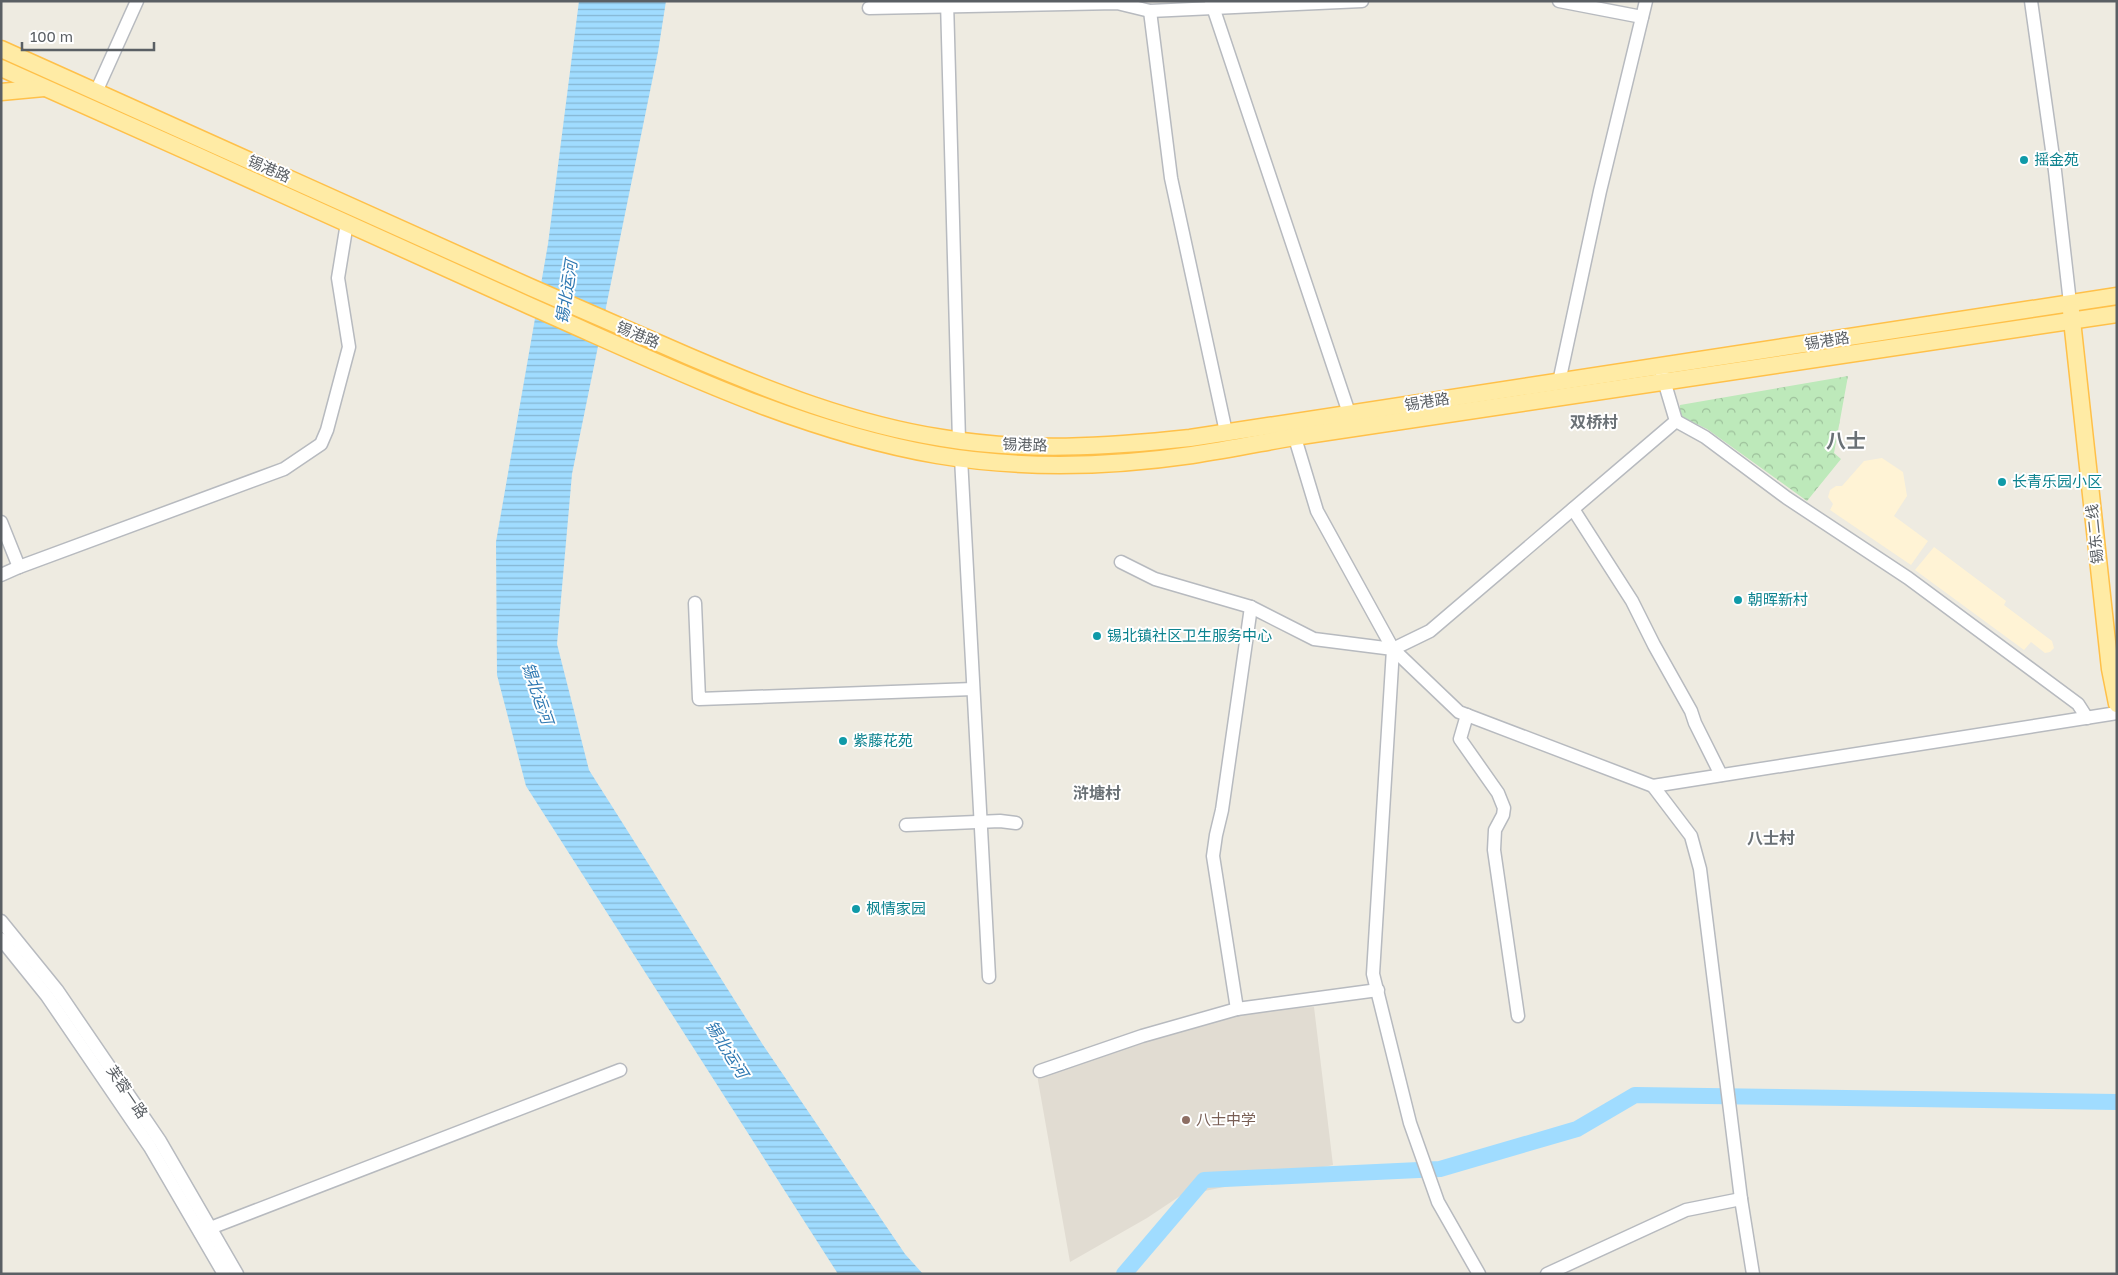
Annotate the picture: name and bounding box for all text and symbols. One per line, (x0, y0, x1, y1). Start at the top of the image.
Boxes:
scale bar (22, 20, 155, 52)
text: 100 m (30, 27, 73, 45)
place label: 摇金苑 (2034, 150, 2079, 168)
street label: 锡港路 (245, 151, 294, 185)
marker: 摇金苑 (2018, 154, 2030, 166)
water label: 锡北运河 (551, 256, 581, 325)
street label: 锡港路 (614, 317, 663, 351)
street label: 锡港路 (1803, 328, 1850, 352)
street label: 锡港路 (1403, 389, 1450, 413)
district label: 双桥村 (1570, 412, 1618, 432)
district label: 八士 (1826, 428, 1866, 452)
street label: 锡港路 (1002, 434, 1048, 454)
place label: 长青乐园小区 (2012, 472, 2102, 490)
marker: 长青乐园小区 (1996, 476, 2008, 488)
street label: 锡东二线 (2082, 503, 2106, 565)
place label: 朝晖新村 (1748, 590, 1808, 608)
marker: 朝晖新村 (1732, 594, 1744, 606)
place label: 锡北镇社区卫生服务中心 (1107, 626, 1272, 644)
marker: 锡北镇社区卫生服务中心 (1091, 630, 1103, 642)
water label: 锡北运河 (518, 659, 559, 729)
place label: 紫藤花苑 (853, 731, 913, 749)
marker: 紫藤花苑 (837, 735, 849, 747)
district label: 浒塘村 (1073, 783, 1121, 803)
district label: 八士村 (1747, 828, 1795, 848)
place label: 枫情家园 (866, 899, 926, 917)
marker: 枫情家园 (850, 903, 862, 915)
water label: 锡北运河 (702, 1017, 754, 1084)
street label: 芙蓉一路 (104, 1062, 152, 1121)
place label: 八士中学 (1196, 1110, 1256, 1128)
marker: 八士中学 (1180, 1114, 1192, 1126)

